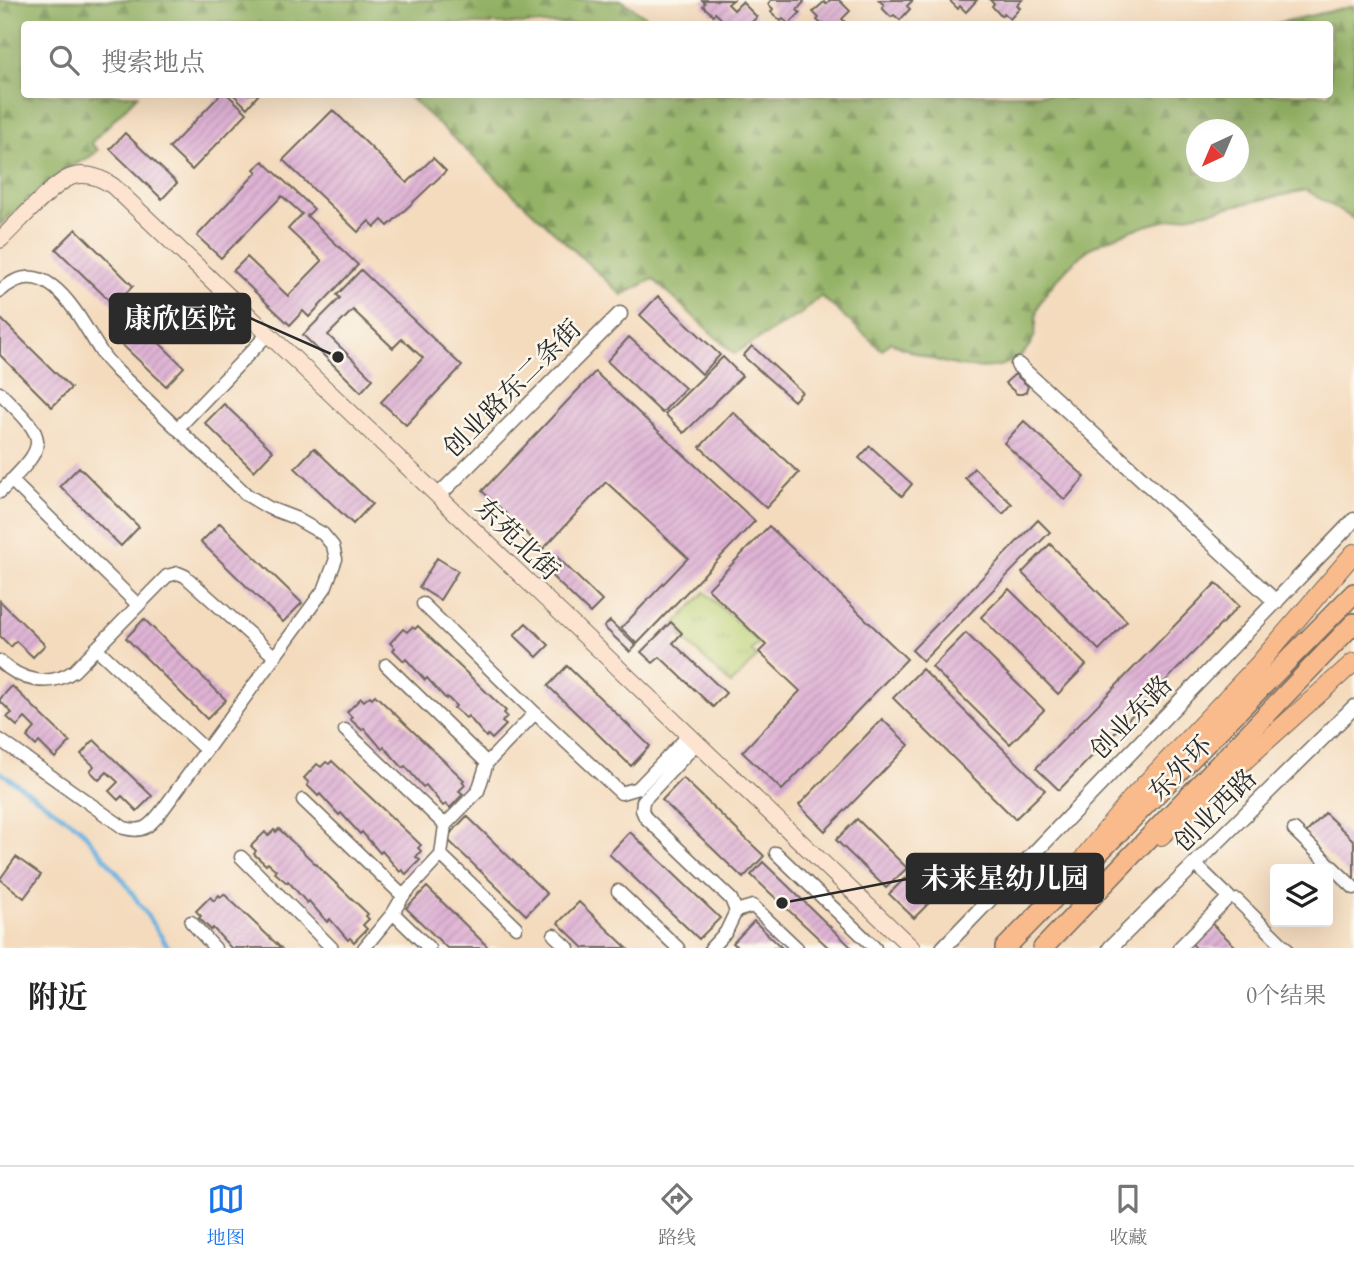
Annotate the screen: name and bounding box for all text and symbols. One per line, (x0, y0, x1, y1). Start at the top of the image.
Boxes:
search box (21, 21, 1333, 98)
icon: search (45, 41, 83, 79)
text: 搜索地点 (101, 45, 205, 79)
north arrow (1186, 119, 1249, 182)
callout: 康欣医院 (110, 294, 250, 343)
text: 康欣医院 (124, 300, 236, 336)
street label: 创业路东二条街 (436, 312, 588, 464)
street label: 东苑北街 (469, 491, 567, 587)
street label: 创业东路 (1083, 668, 1179, 766)
street label: 东外环 (1141, 728, 1219, 808)
street label: 创业西路 (1166, 761, 1264, 859)
callout: 未来星幼儿园 (907, 854, 1103, 903)
text: 未来星幼儿园 (921, 860, 1089, 896)
map controls (1270, 864, 1333, 927)
button: layers (1270, 864, 1333, 927)
text: 附近 (28, 977, 88, 1016)
text: 0个结果 (1246, 980, 1326, 1010)
tab: 地图 (207, 1180, 245, 1250)
tab: 路线 (658, 1180, 696, 1250)
tab: 收藏 (1109, 1180, 1147, 1250)

